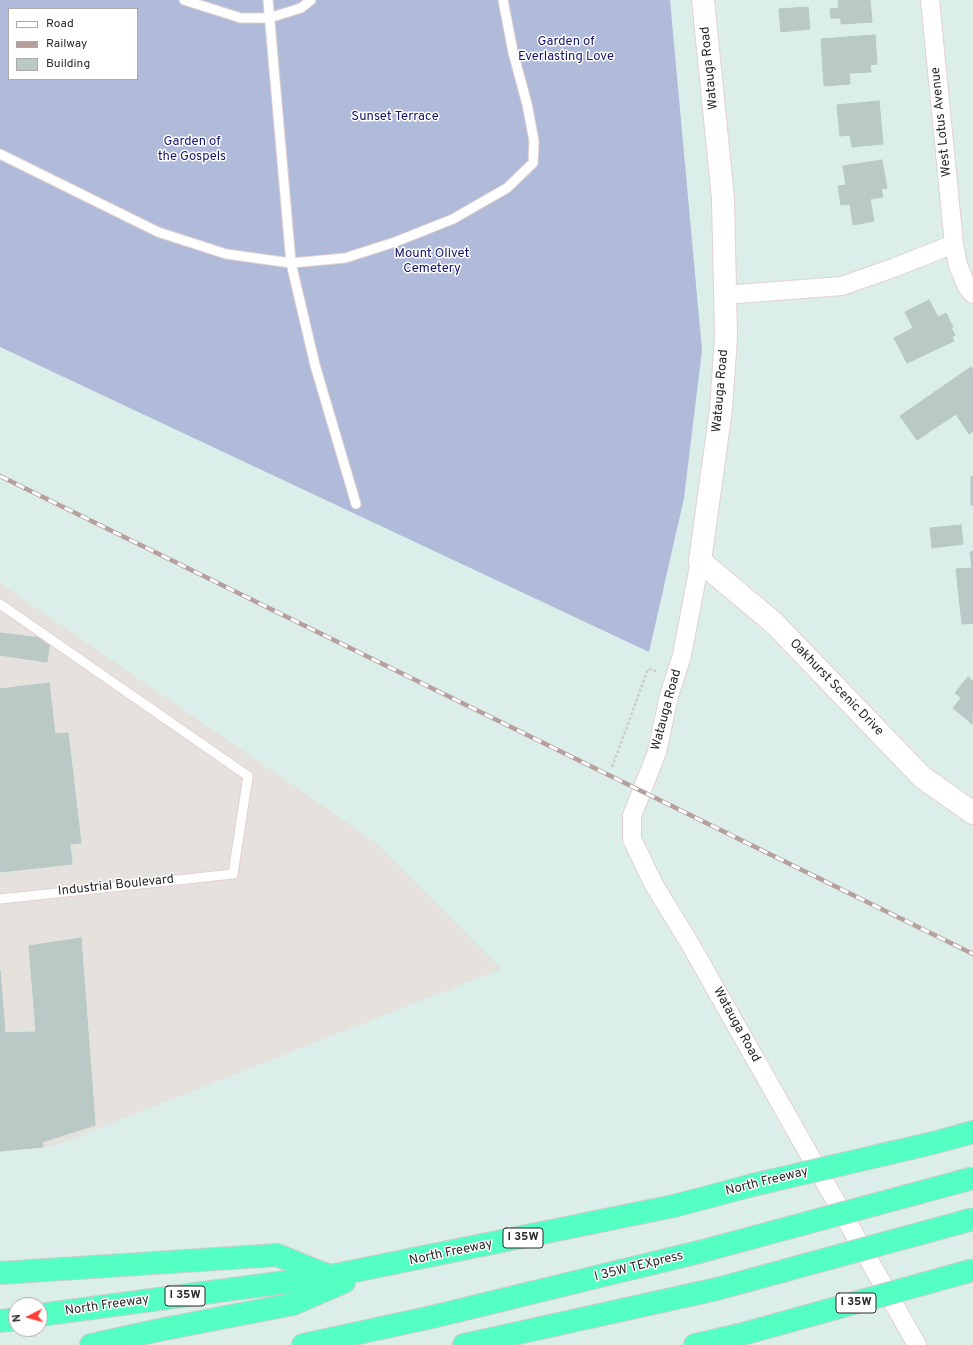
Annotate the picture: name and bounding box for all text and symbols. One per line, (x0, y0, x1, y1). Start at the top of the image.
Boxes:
legend (8, 8, 138, 80)
text: Road (46, 16, 74, 32)
street label: Watauga Road (698, 26, 722, 110)
park label: Garden of Everlasting Love (518, 34, 614, 65)
text: Railway (46, 36, 87, 52)
text: Building (46, 56, 90, 72)
street label: West Lotus Avenue (928, 66, 956, 178)
park label: Sunset Terrace (351, 109, 439, 125)
park label: Garden of the Gospels (158, 134, 226, 165)
park label: Mount Olivet Cemetery (395, 246, 469, 277)
street label: Watauga Road (710, 349, 732, 433)
street label: Oakhurst Scenic Drive (786, 636, 886, 740)
street label: Watauga Road (649, 668, 685, 752)
street label: Industrial Boulevard (57, 872, 175, 900)
street label: Watauga Road (709, 985, 763, 1065)
street label: North Freeway (724, 1164, 810, 1200)
road number: I 35W (503, 1228, 543, 1248)
street label: North Freeway (408, 1237, 494, 1269)
street label: I 35W TEXpress (593, 1248, 685, 1286)
road number: I 35W (165, 1286, 205, 1306)
street label: North Freeway (64, 1292, 150, 1320)
road number: I 35W (836, 1293, 876, 1313)
north arrow (8, 1297, 48, 1337)
text: N (10, 1313, 24, 1323)

